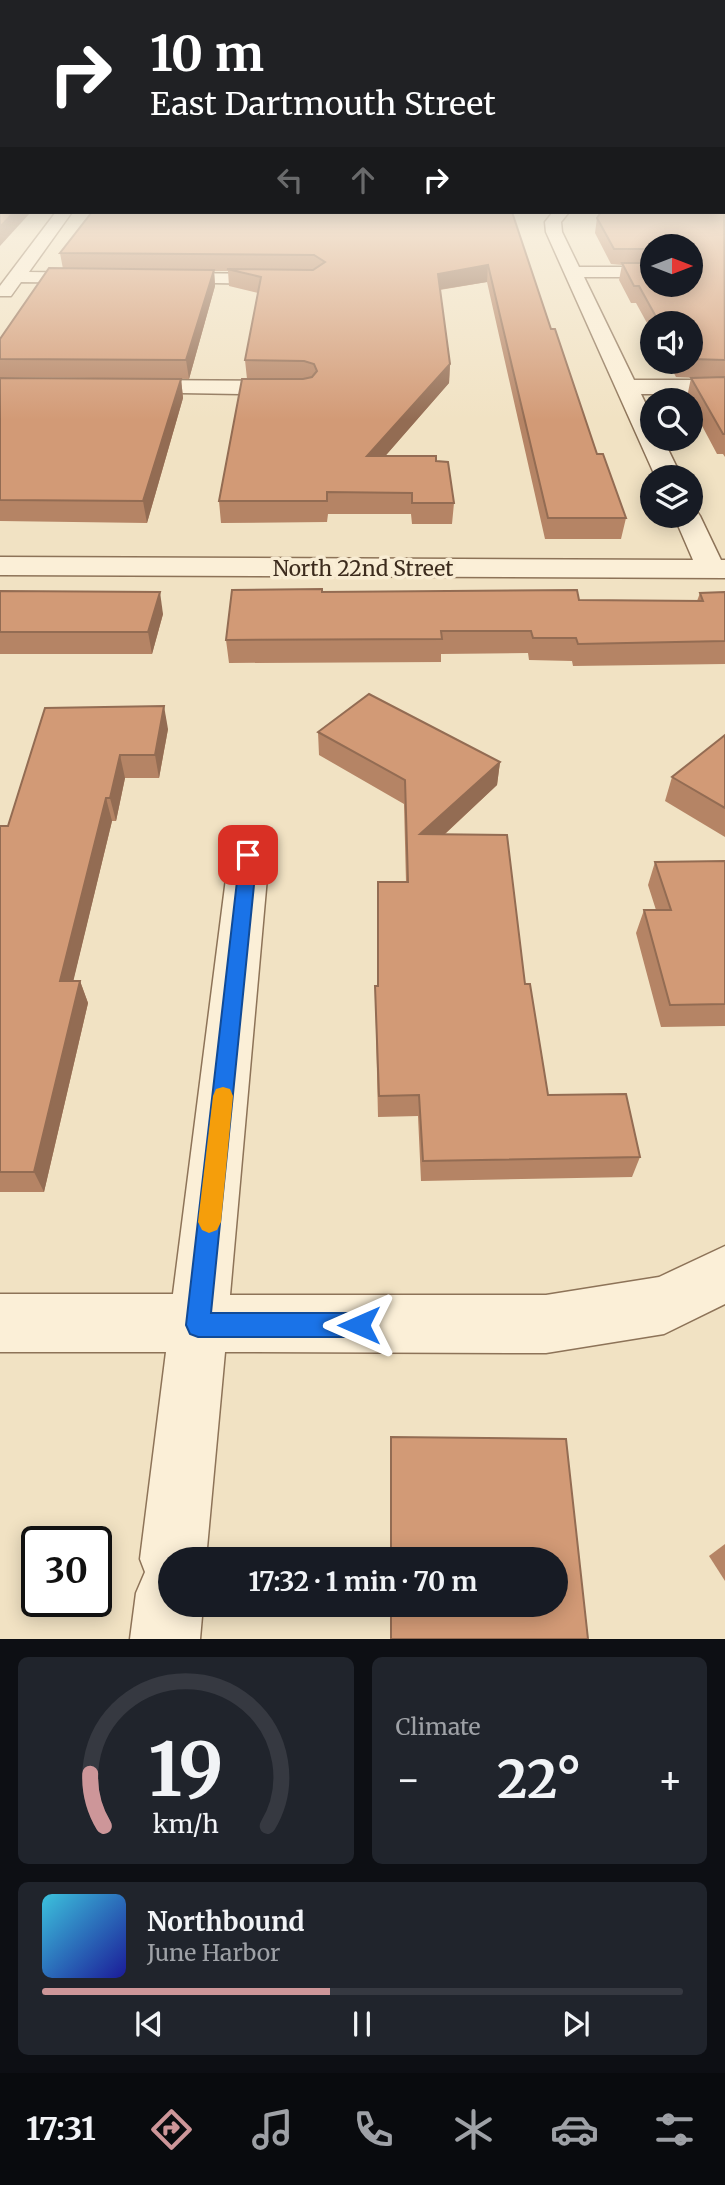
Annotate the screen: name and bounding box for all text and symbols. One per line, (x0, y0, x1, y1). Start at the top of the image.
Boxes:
text: 10 m (150, 23, 264, 84)
icon: right (35, 28, 126, 119)
text: East Dartmouth Street (150, 84, 496, 124)
icon: left (271, 161, 309, 199)
icon: ahead (344, 161, 382, 199)
icon: right (417, 161, 455, 199)
north arrow (640, 234, 704, 298)
map controls (640, 234, 703, 528)
button: sound (640, 311, 703, 374)
button: search (640, 388, 703, 451)
button: layers (640, 465, 703, 528)
street label: North 22nd Street (273, 555, 453, 582)
pin (218, 825, 278, 885)
icon: arrive (229, 836, 267, 874)
position arrow (322, 1288, 396, 1362)
speed limit sign: 30 (21, 1526, 112, 1617)
text: 17:32 · 1 min · 70 m (249, 1565, 477, 1598)
text: Climate (396, 1712, 481, 1741)
text: 19 (148, 1725, 223, 1817)
text: 22° (497, 1747, 581, 1812)
text: − (396, 1756, 421, 1803)
text: + (658, 1756, 683, 1803)
text: km/h (153, 1808, 219, 1840)
text: Northbound (147, 1905, 305, 1938)
text: June Harbor (147, 1938, 280, 1967)
icon: previous (130, 2005, 168, 2043)
icon: pause (343, 2005, 381, 2043)
icon: next (557, 2005, 595, 2043)
icon: directions (147, 2105, 196, 2154)
icon: music (248, 2105, 297, 2154)
icon: phone (349, 2105, 398, 2154)
icon: climate (449, 2105, 498, 2154)
icon: car (550, 2105, 599, 2154)
icon: filters (650, 2105, 699, 2154)
text: 17:31 (26, 2109, 96, 2149)

